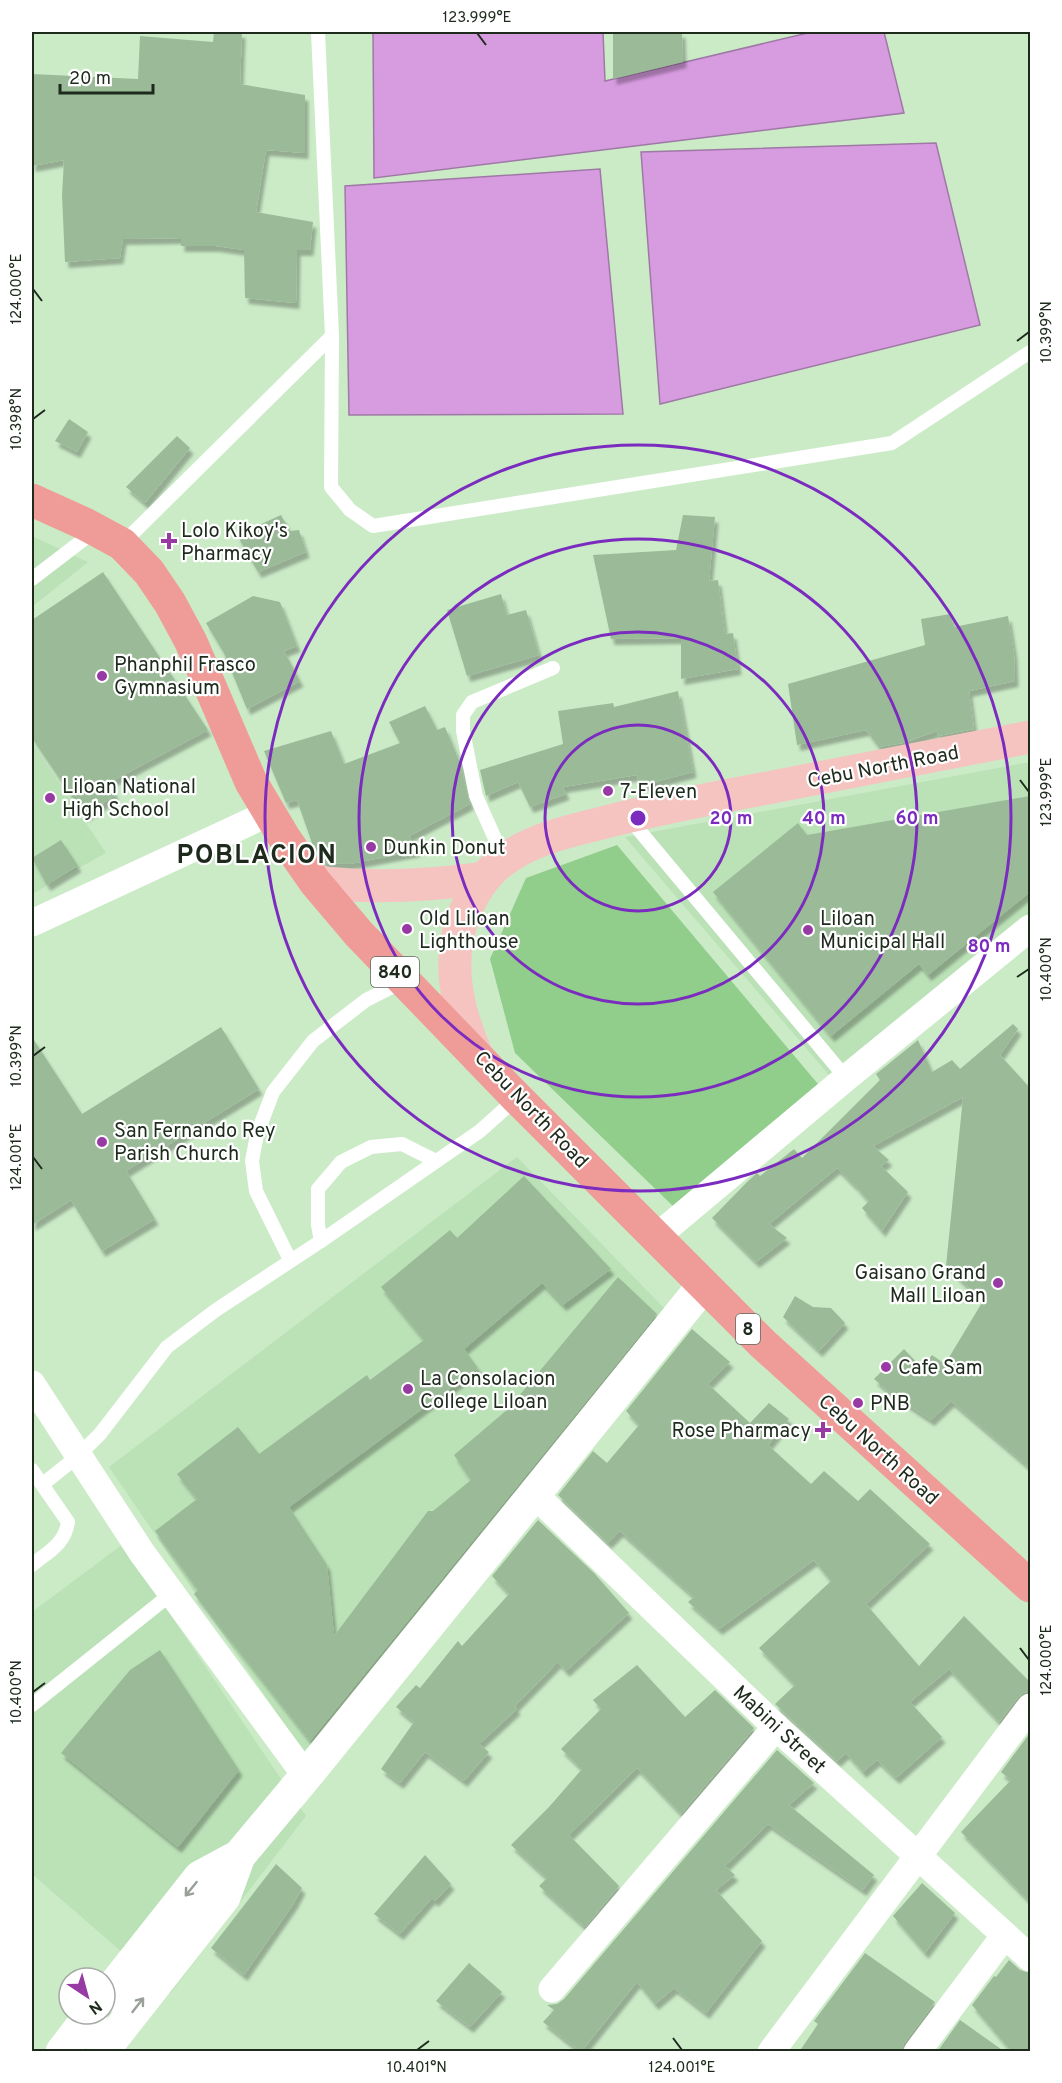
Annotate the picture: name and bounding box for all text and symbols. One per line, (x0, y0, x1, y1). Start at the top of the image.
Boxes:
text: 123.999°E (442, 9, 512, 28)
scale bar (60, 57, 153, 95)
text: 20 m (69, 68, 111, 91)
text: 124.000°E (8, 253, 27, 325)
text: 10.399°N (1038, 301, 1057, 363)
text: 10.398°N (8, 388, 27, 450)
place label: Lolo Kikoy's Pharmacy (181, 519, 288, 568)
marker: Lolo Kikoy's Pharmacy (162, 534, 176, 548)
place label: Phanphil Frasco Gymnasium (114, 653, 256, 702)
marker: Phanphil Frasco Gymnasium (95, 669, 109, 683)
street label: Cebu North Road (805, 741, 961, 795)
text: 123.999°E (1038, 757, 1057, 827)
place label: Liloan National High School (62, 775, 196, 824)
place label: 7-Eleven (620, 780, 697, 806)
marker: 7-Eleven (601, 784, 615, 798)
marker: Liloan National High School (43, 791, 57, 805)
centre of rings (628, 808, 648, 828)
text: 20 m (709, 808, 753, 831)
text: 40 m (802, 808, 846, 831)
text: 60 m (895, 808, 939, 831)
place label: Dunkin Donut (383, 836, 506, 862)
district label: POBLACION (177, 840, 337, 873)
marker: Dunkin Donut (364, 840, 378, 854)
place label: Old Liloan Lighthouse (419, 907, 519, 956)
place label: Liloan Municipal Hall (820, 907, 945, 956)
marker: Old Liloan Lighthouse (400, 922, 414, 936)
marker: Liloan Municipal Hall (801, 923, 815, 937)
text: 80 m (967, 936, 1011, 959)
text: 10.400°N (1038, 937, 1057, 1001)
road number: 840 (371, 957, 419, 987)
text: 10.399°N (8, 1025, 27, 1087)
street label: Cebu North Road (468, 1046, 593, 1175)
place label: San Fernando Rey Parish Church (114, 1119, 276, 1168)
text: 124.001°E (8, 1123, 27, 1191)
marker: San Fernando Rey Parish Church (95, 1135, 109, 1149)
place label: Gaisano Grand Mall Liloan (855, 1261, 986, 1310)
marker: Gaisano Grand Mall Liloan (991, 1276, 1005, 1290)
road number: 8 (736, 1314, 760, 1344)
place label: Cafe Sam (898, 1356, 983, 1382)
marker: Cafe Sam (879, 1360, 893, 1374)
place label: La Consolacion College Liloan (420, 1367, 556, 1416)
marker: La Consolacion College Liloan (401, 1382, 415, 1396)
street label: Cebu North Road (812, 1389, 943, 1512)
place label: PNB (870, 1392, 910, 1418)
marker: PNB (851, 1396, 865, 1410)
place label: Rose Pharmacy (672, 1419, 811, 1445)
marker: Rose Pharmacy (816, 1423, 830, 1437)
text: 124.000°E (1038, 1624, 1057, 1696)
text: 10.400°N (8, 1660, 27, 1724)
street label: Mabini Street (726, 1681, 831, 1780)
one-way arrow (185, 1880, 198, 1896)
north arrow (57, 1966, 117, 2026)
text: N (84, 1995, 105, 2018)
one-way arrow (131, 1998, 144, 2014)
text: 10.401°N (387, 2059, 447, 2078)
text: 124.001°E (648, 2059, 716, 2078)

